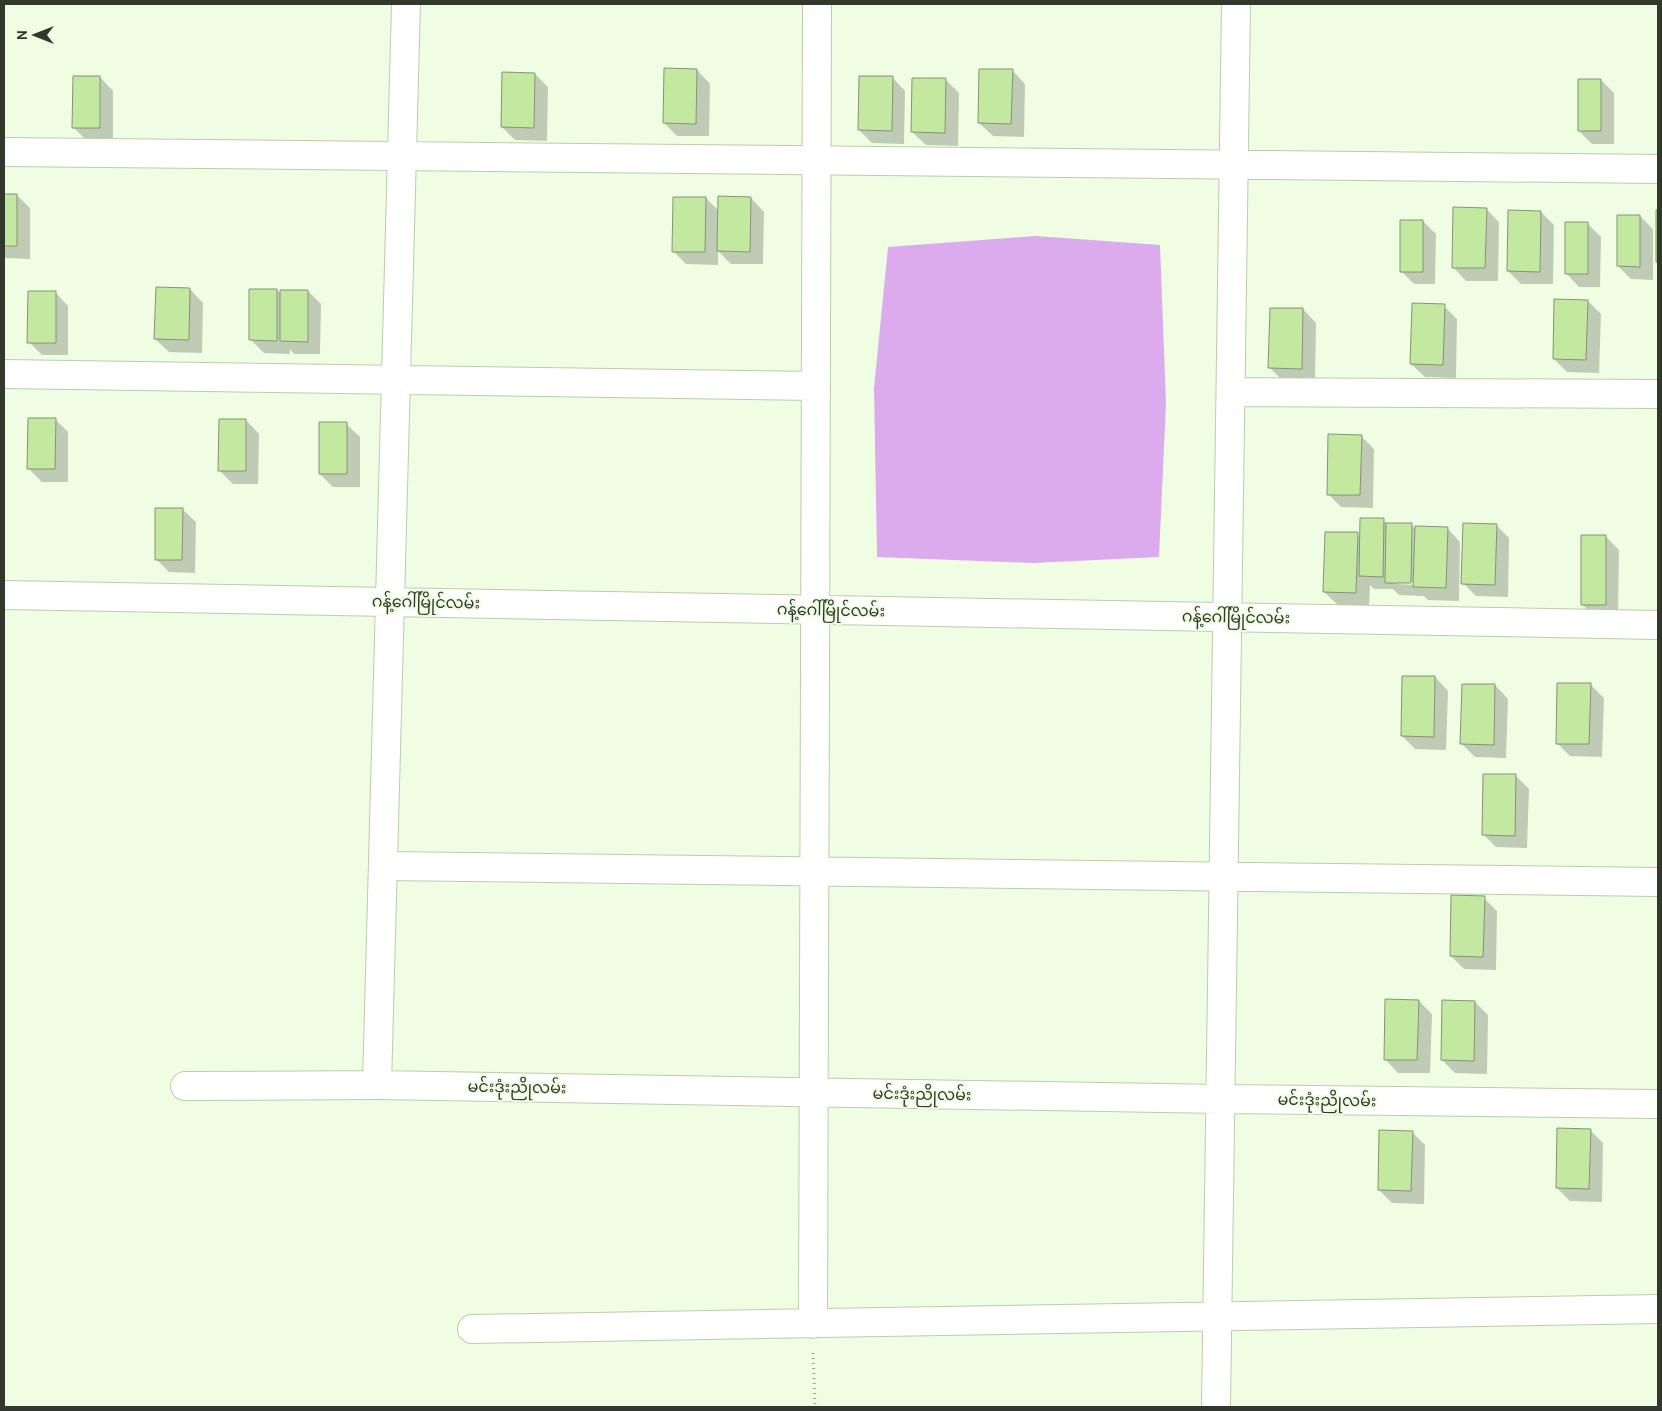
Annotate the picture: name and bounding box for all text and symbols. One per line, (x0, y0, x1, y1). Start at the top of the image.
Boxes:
north arrow (10, 10, 60, 60)
text: N (13, 30, 31, 40)
street label: ဂန့်ဂေါ်မြိုင်လမ်း (372, 590, 480, 616)
street label: ဂန့်ဂေါ်မြိုင်လမ်း (777, 598, 885, 624)
street label: ဂန့်ဂေါ်မြိုင်လမ်း (1182, 605, 1290, 631)
street label: မင်းဒုံးညိုလမ်း (467, 1075, 567, 1102)
street label: မင်းဒုံးညိုလမ်း (872, 1082, 972, 1109)
street label: မင်းဒုံးညိုလမ်း (1277, 1088, 1377, 1115)

